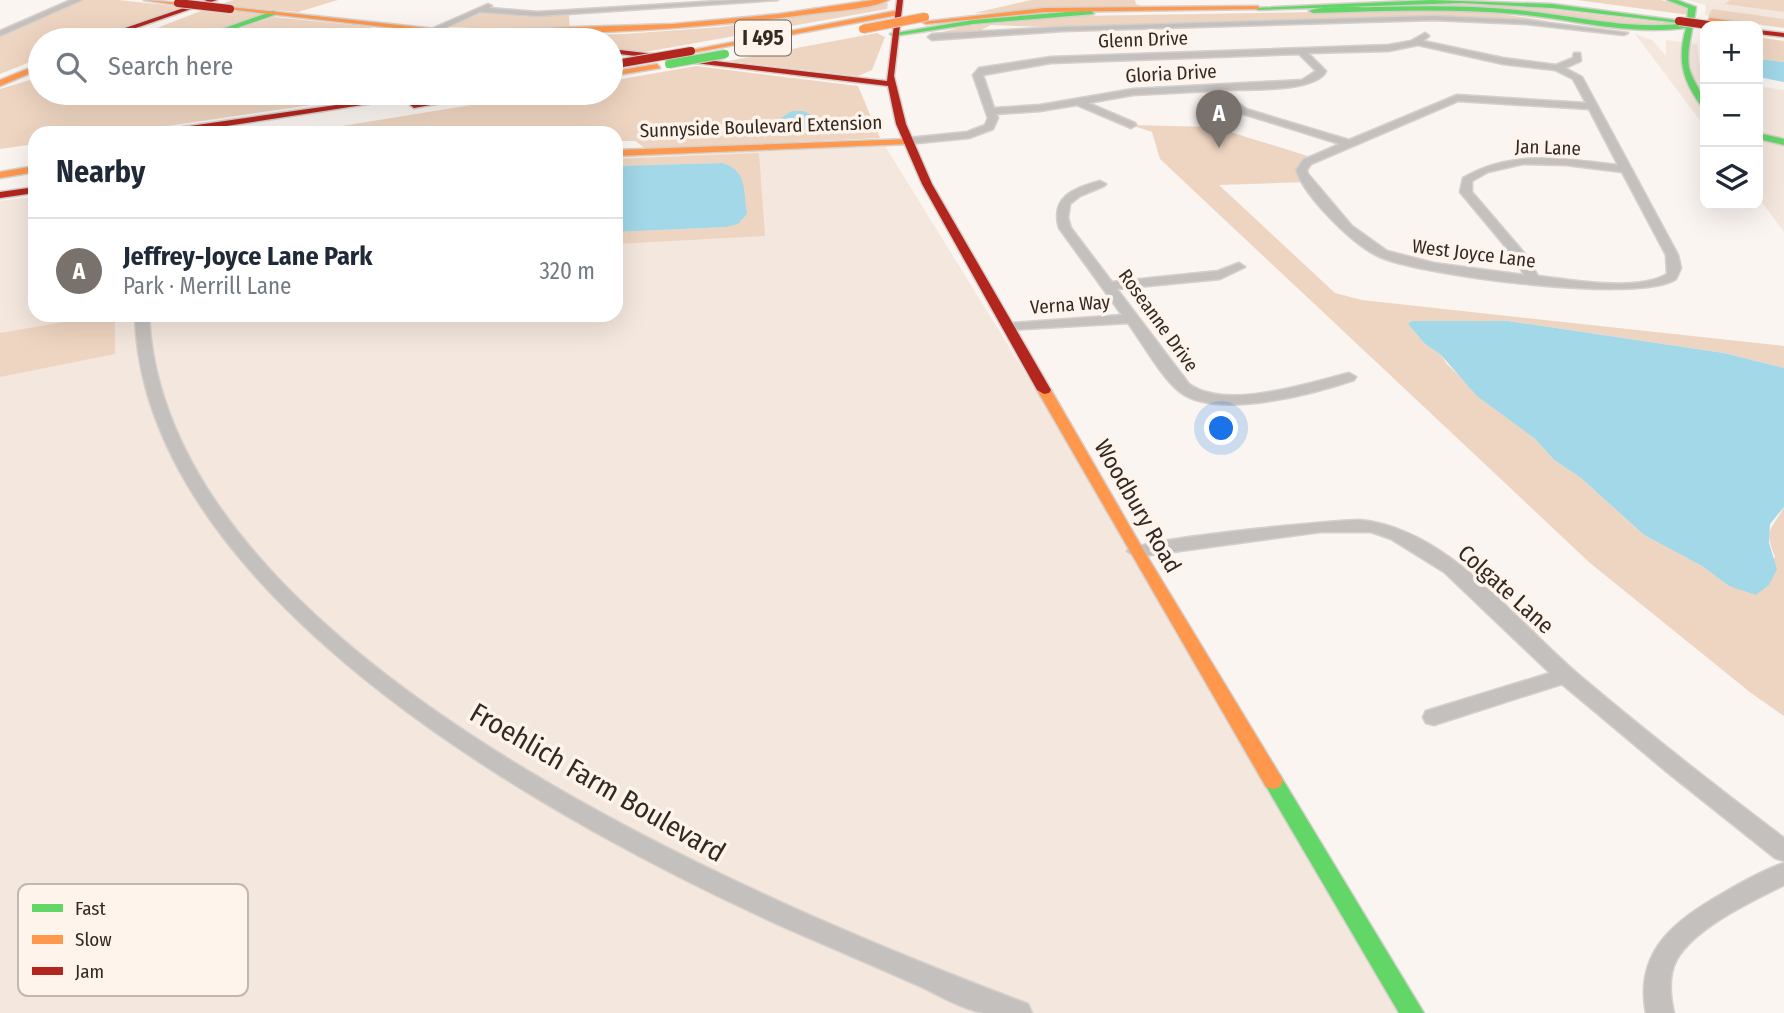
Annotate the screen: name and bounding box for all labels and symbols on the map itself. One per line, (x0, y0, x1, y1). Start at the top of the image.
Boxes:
road number: I 495 (735, 20, 791, 56)
street label: Glenn Drive (1098, 26, 1188, 53)
street label: Gloria Drive (1125, 60, 1217, 87)
pin: A (1196, 90, 1242, 148)
street label: Sunnyside Boulevard Extension (639, 111, 883, 142)
street label: Jan Lane (1515, 135, 1581, 160)
street label: West Joyce Lane (1411, 235, 1537, 272)
street label: Roseanne Drive (1114, 265, 1203, 376)
street label: Verna Way (1029, 290, 1111, 319)
your location (1204, 411, 1238, 445)
street label: Woodbury Road (1089, 434, 1187, 578)
street label: Colgate Lane (1452, 539, 1560, 639)
street label: Froehlich Farm Boulevard (464, 696, 731, 869)
legend (18, 884, 248, 996)
text: Fast (75, 897, 106, 920)
text: Slow (75, 928, 112, 951)
text: Jam (75, 960, 104, 983)

